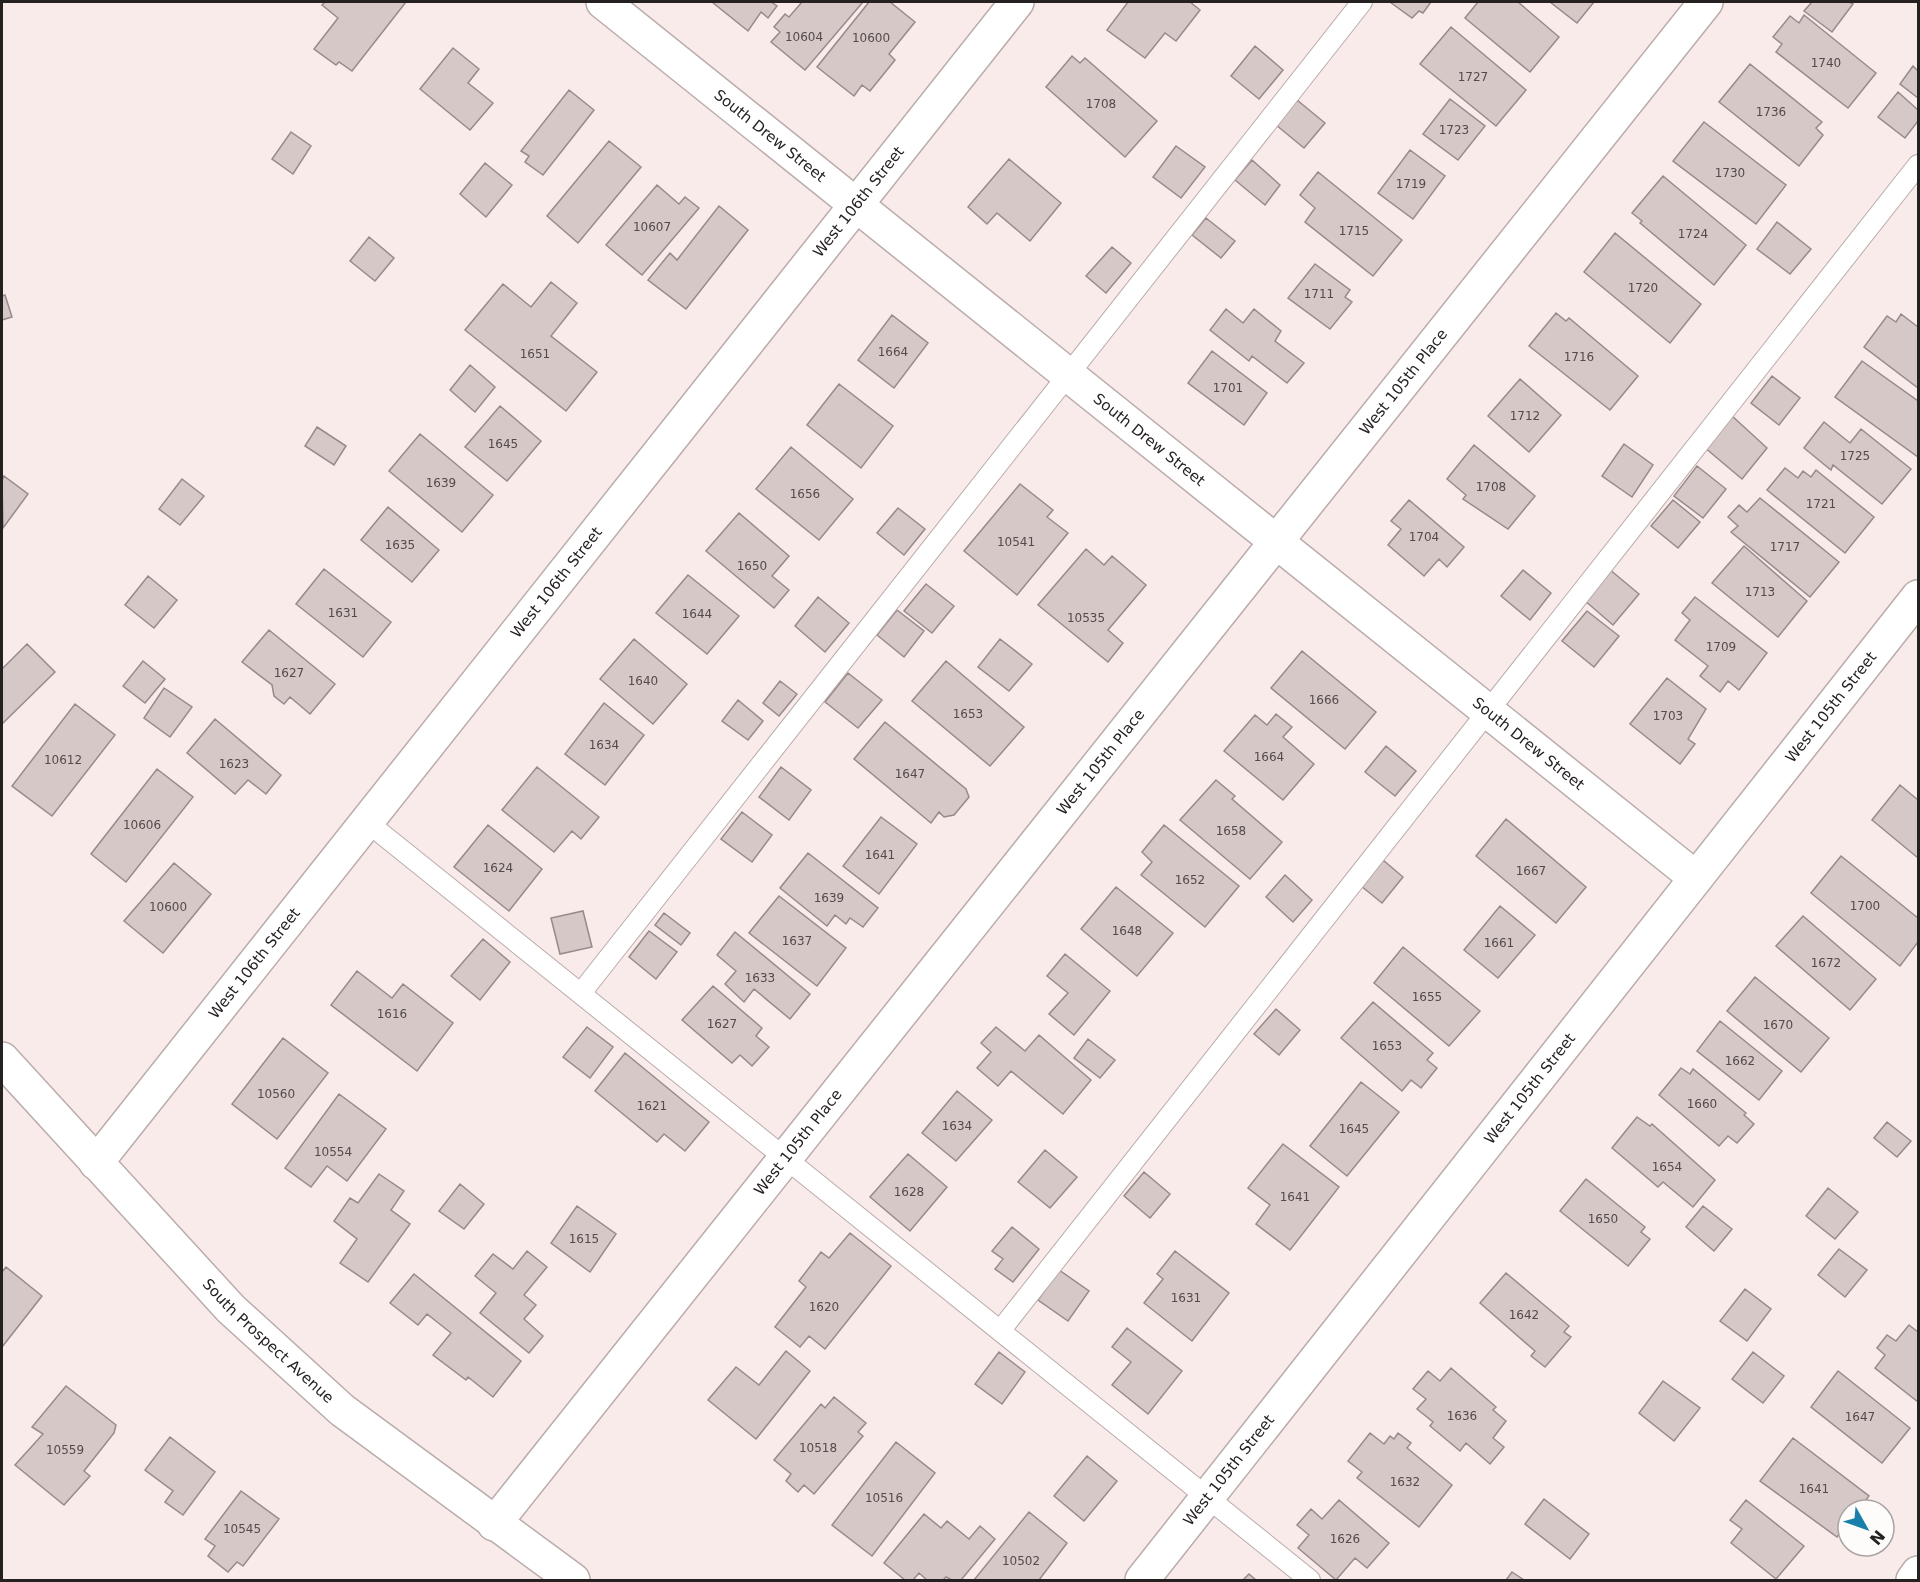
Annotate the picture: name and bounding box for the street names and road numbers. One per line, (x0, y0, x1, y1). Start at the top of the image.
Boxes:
street label: South Drew Street (711, 86, 829, 186)
street label: West 106th Street (809, 143, 908, 261)
street label: West 105th Place (1356, 325, 1451, 439)
street label: South Drew Street (1090, 390, 1209, 490)
street label: West 106th Street (507, 523, 606, 641)
street label: West 105th Street (1782, 648, 1880, 766)
street label: South Drew Street (1469, 694, 1588, 794)
street label: West 105th Place (1053, 705, 1148, 819)
street label: West 106th Street (205, 904, 304, 1022)
street label: West 105th Street (1481, 1030, 1579, 1148)
street label: West 105th Place (750, 1086, 846, 1199)
street label: South Prospect Avenue (199, 1275, 337, 1407)
street label: West 105th Street (1180, 1411, 1278, 1529)

